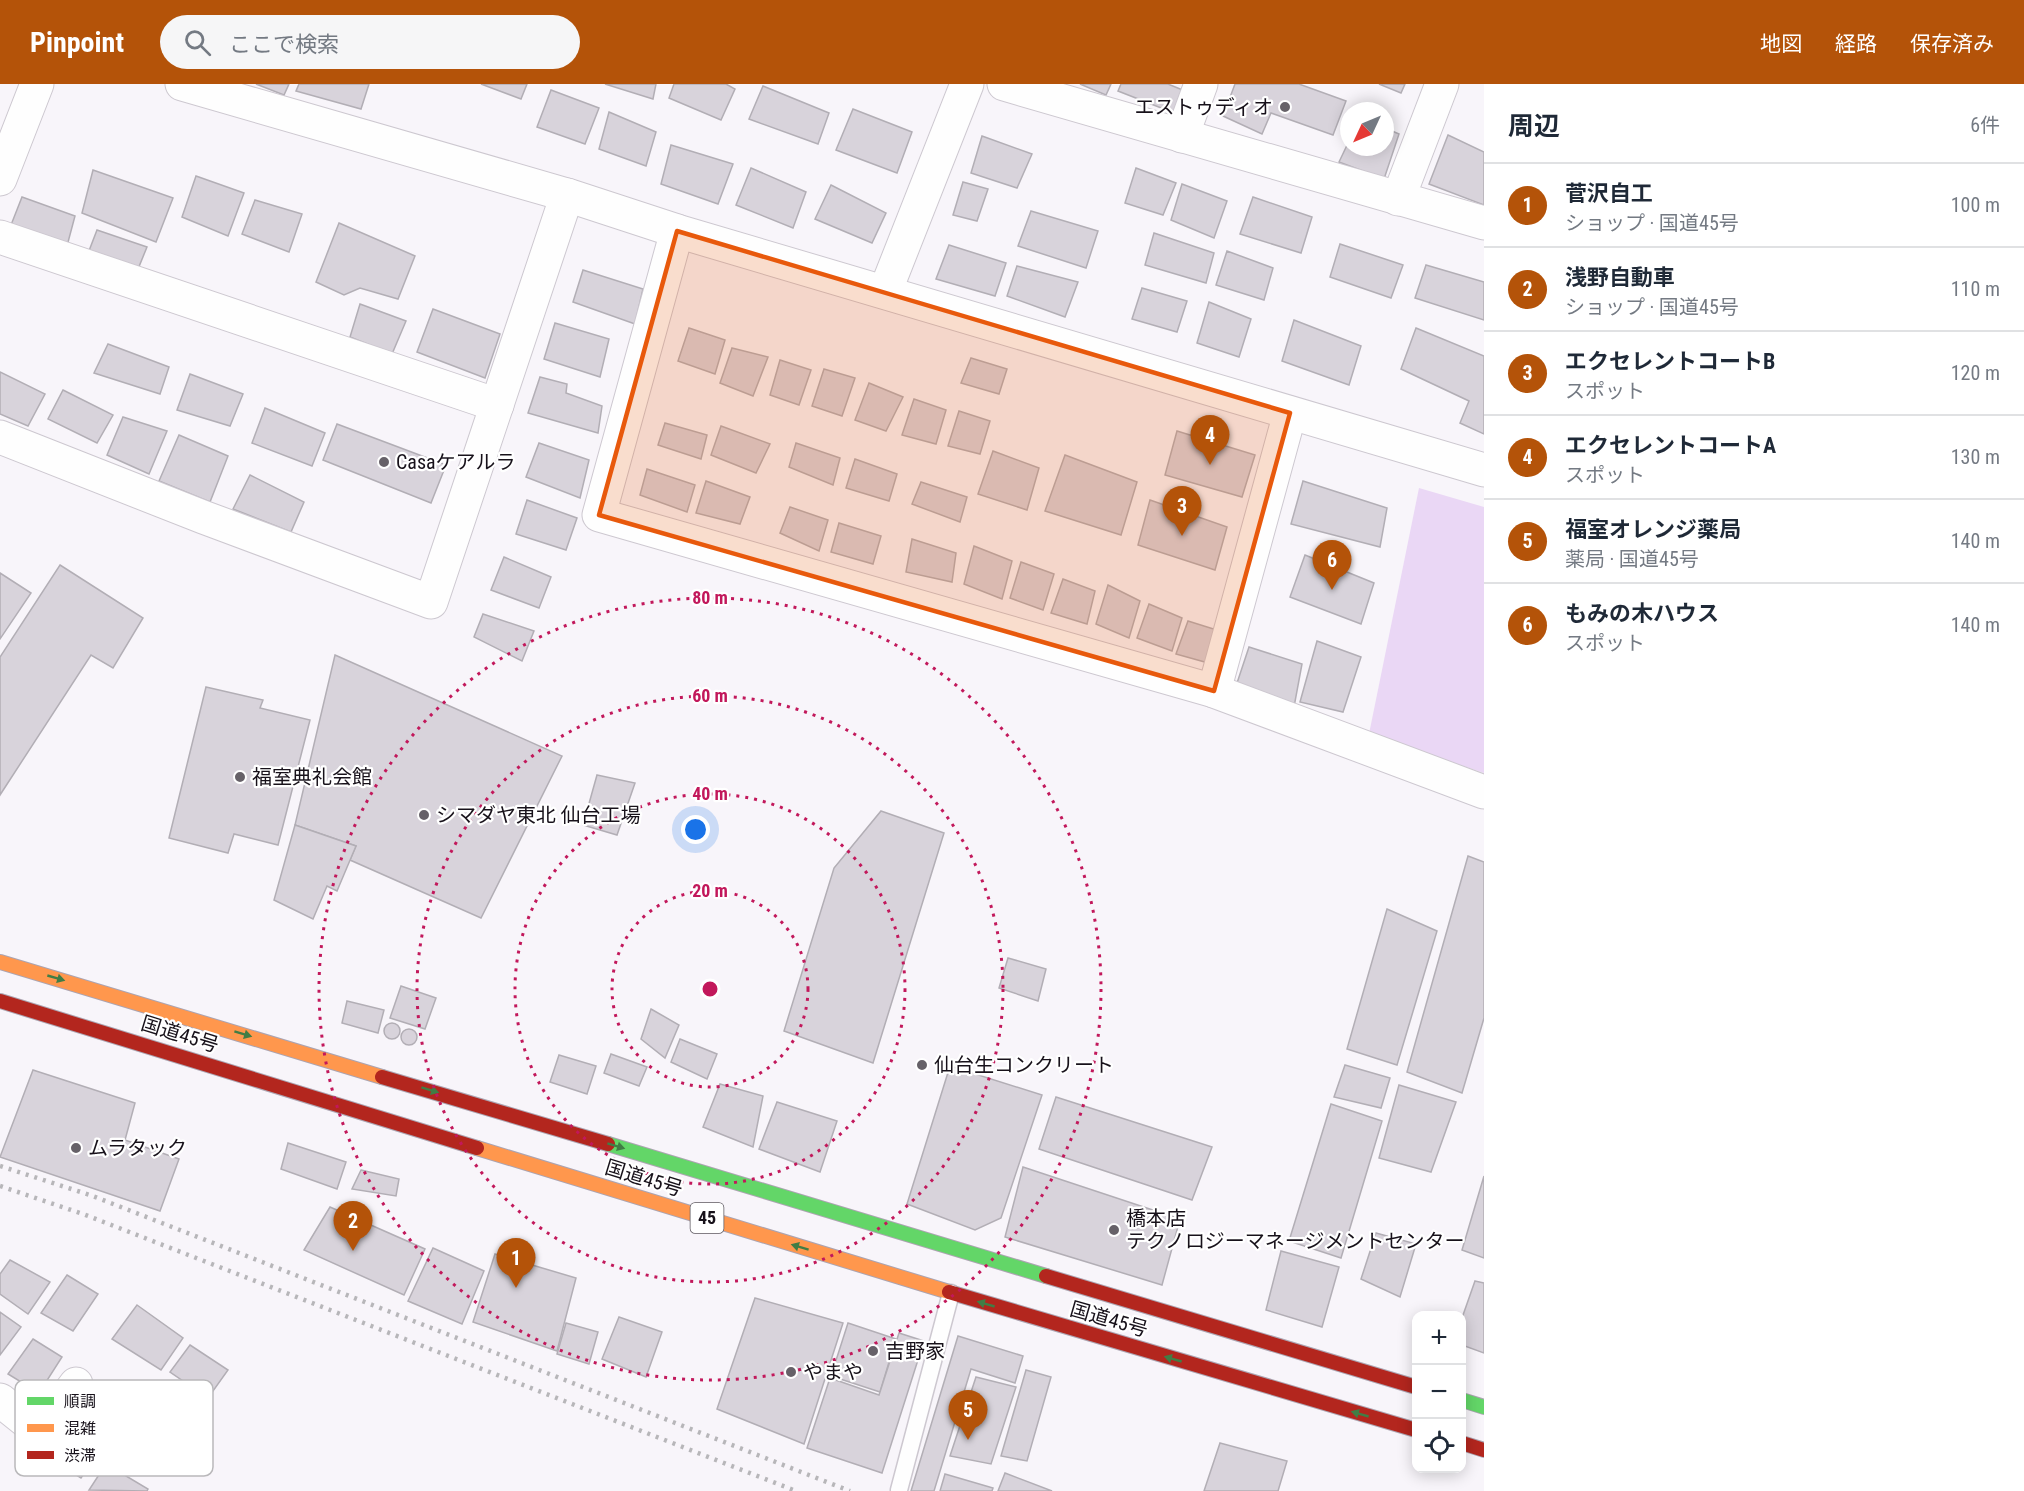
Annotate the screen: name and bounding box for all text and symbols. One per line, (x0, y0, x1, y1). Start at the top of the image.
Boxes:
search box (160, 15, 580, 69)
text: Pinpoint (30, 26, 124, 59)
icon: search (181, 26, 214, 59)
text: ここで検索 (229, 32, 339, 57)
text: 地図 (1760, 32, 1802, 56)
text: 経路 (1835, 32, 1877, 56)
text: 保存済み (1910, 32, 1994, 56)
place label: エストゥディオ (1134, 95, 1273, 119)
marker: エストゥディオ (1278, 100, 1292, 114)
north arrow (1340, 102, 1394, 156)
text: 周辺 (1508, 111, 1560, 141)
text: 6件 (1970, 113, 2000, 137)
text: 菅沢自工 (1565, 181, 1653, 206)
text: 1 (1522, 193, 1533, 217)
text: 100 m (1951, 193, 2000, 217)
text: ショップ · 国道45号 (1565, 211, 1739, 235)
text: 浅野自動車 (1565, 265, 1675, 290)
text: 2 (1522, 277, 1533, 301)
text: 110 m (1951, 277, 2000, 301)
text: ショップ · 国道45号 (1565, 295, 1739, 319)
text: エクセレントコートB (1565, 349, 1775, 374)
text: 3 (1522, 361, 1533, 385)
text: 120 m (1951, 361, 2000, 385)
text: スポット (1565, 379, 1645, 403)
pin: 4 (1190, 416, 1230, 465)
text: エクセレントコートA (1565, 433, 1776, 458)
text: 4 (1522, 445, 1533, 469)
text: 130 m (1951, 445, 2000, 469)
place label: Casaケアルラ (396, 450, 515, 474)
marker: Casaケアルラ (377, 455, 391, 469)
text: スポット (1565, 463, 1645, 487)
pin: 3 (1162, 486, 1202, 536)
text: 福室オレンジ薬局 (1565, 517, 1741, 542)
text: 5 (1522, 529, 1533, 553)
text: 140 m (1951, 529, 2000, 553)
pin: 6 (1312, 540, 1352, 590)
text: 薬局 · 国道45号 (1565, 547, 1699, 571)
text: 80 m (692, 587, 728, 608)
text: もみの木ハウス (1565, 601, 1719, 626)
text: 6 (1522, 613, 1533, 637)
text: 140 m (1951, 613, 2000, 637)
text: スポット (1565, 631, 1645, 655)
text: 60 m (692, 685, 728, 706)
place label: 福室典礼会館 (252, 765, 372, 789)
marker: 福室典礼会館 (233, 770, 247, 784)
text: 40 m (692, 783, 728, 804)
place label: シマダヤ東北 仙台工場 (436, 803, 641, 827)
marker: シマダヤ東北 仙台工場 (417, 808, 431, 822)
your location (681, 815, 710, 844)
text: 20 m (692, 880, 728, 901)
one-way arrow (47, 974, 65, 983)
centre of rings (700, 979, 720, 999)
street label: 国道45号 (138, 1011, 222, 1057)
one-way arrow (234, 1030, 252, 1039)
place label: 仙台生コンクリート (934, 1053, 1114, 1077)
marker: 仙台生コンクリート (915, 1058, 929, 1072)
one-way arrow (421, 1086, 439, 1095)
place label: ムラタック (88, 1136, 187, 1160)
marker: ムラタック (69, 1141, 83, 1155)
one-way arrow (608, 1142, 626, 1151)
street label: 国道45号 (602, 1155, 686, 1201)
pin: 2 (334, 1202, 372, 1251)
road number: 45 (690, 1203, 724, 1233)
place label: 橋本店 テクノロジーマネージメントセンター (1126, 1206, 1464, 1253)
marker: 橋本店 テクノロジーマネージメントセンター (1107, 1223, 1121, 1237)
pin: 1 (496, 1238, 536, 1288)
one-way arrow (791, 1241, 809, 1251)
street label: 国道45号 (1067, 1296, 1151, 1342)
one-way arrow (977, 1299, 995, 1308)
map controls (1412, 1311, 1466, 1473)
button: + (1412, 1311, 1466, 1365)
place label: 吉野家 (885, 1339, 945, 1363)
marker: 吉野家 (866, 1344, 880, 1358)
one-way arrow (1164, 1354, 1182, 1363)
place label: やまや (803, 1360, 863, 1384)
marker: やまや (784, 1365, 798, 1379)
button: − (1412, 1365, 1466, 1419)
legend (15, 1380, 213, 1476)
pin: 5 (948, 1390, 988, 1440)
text: 順調 (64, 1392, 96, 1411)
one-way arrow (1351, 1409, 1369, 1418)
text: 混雑 (64, 1419, 96, 1438)
button: locate (1412, 1419, 1466, 1473)
text: 渋滞 (64, 1446, 96, 1465)

